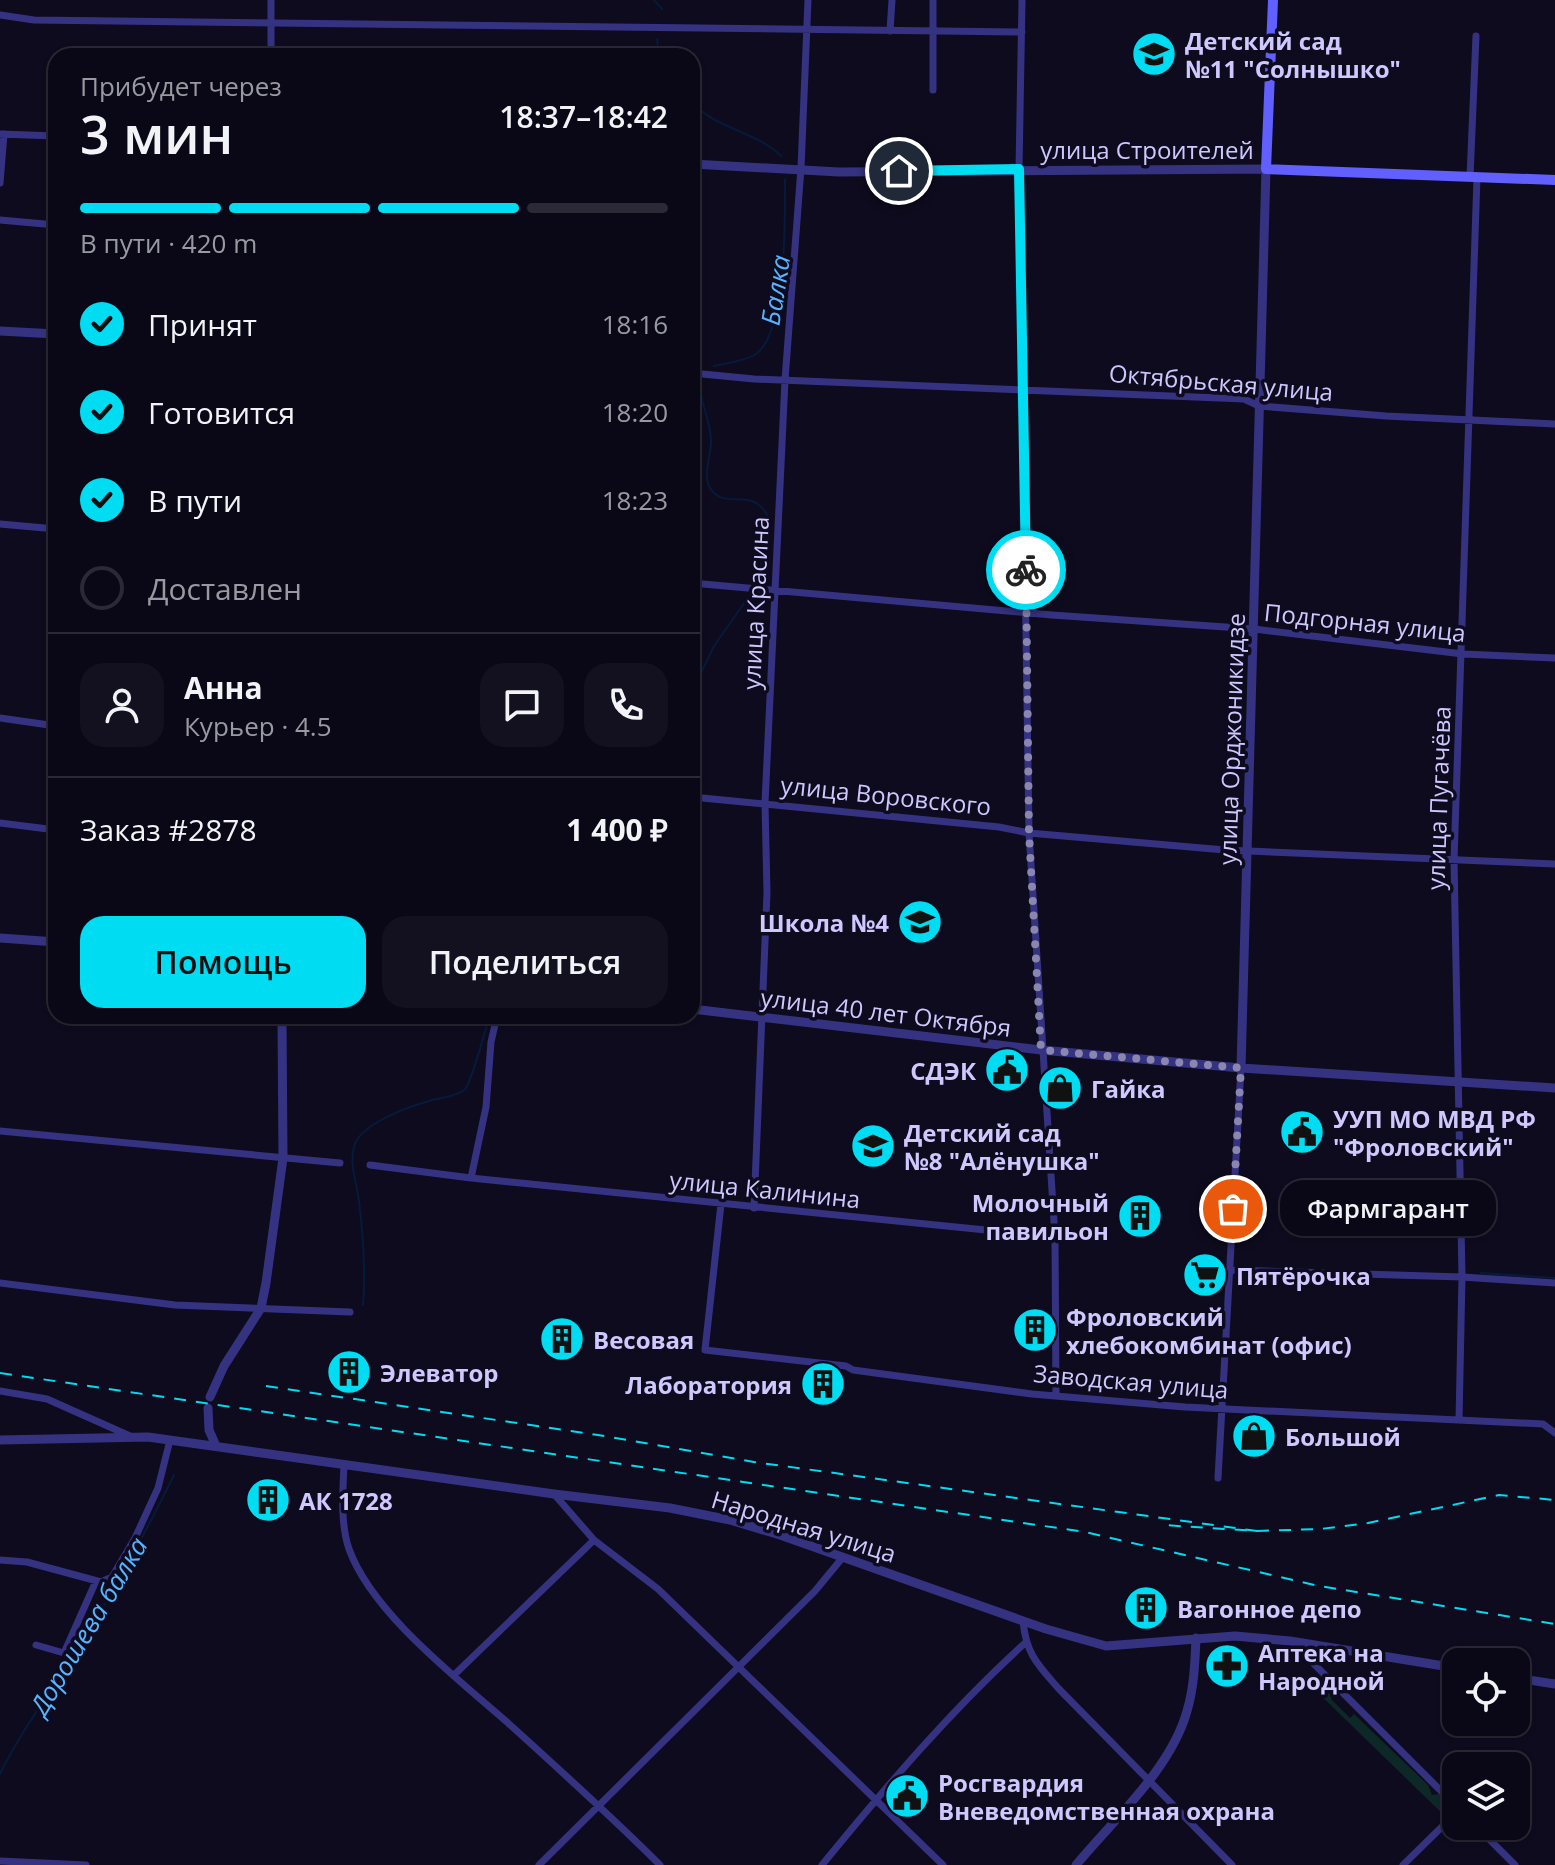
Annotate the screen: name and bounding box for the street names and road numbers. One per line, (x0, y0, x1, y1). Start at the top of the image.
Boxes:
street label: улица Строителей (1040, 133, 1254, 166)
street label: Октябрьская улица (1108, 356, 1334, 408)
street label: улица Красина (734, 515, 776, 691)
street label: Подгорная улица (1263, 595, 1467, 649)
street label: улица Орджоникидзе (1210, 613, 1252, 865)
street label: улица Пугачёва (1418, 706, 1458, 890)
street label: улица Воровского (779, 768, 993, 822)
street label: улица 40 лет Октября (759, 980, 1013, 1044)
street label: улица Калинина (668, 1163, 862, 1215)
street label: Заводская улица (1032, 1356, 1230, 1406)
street label: Народная улица (708, 1482, 900, 1570)

